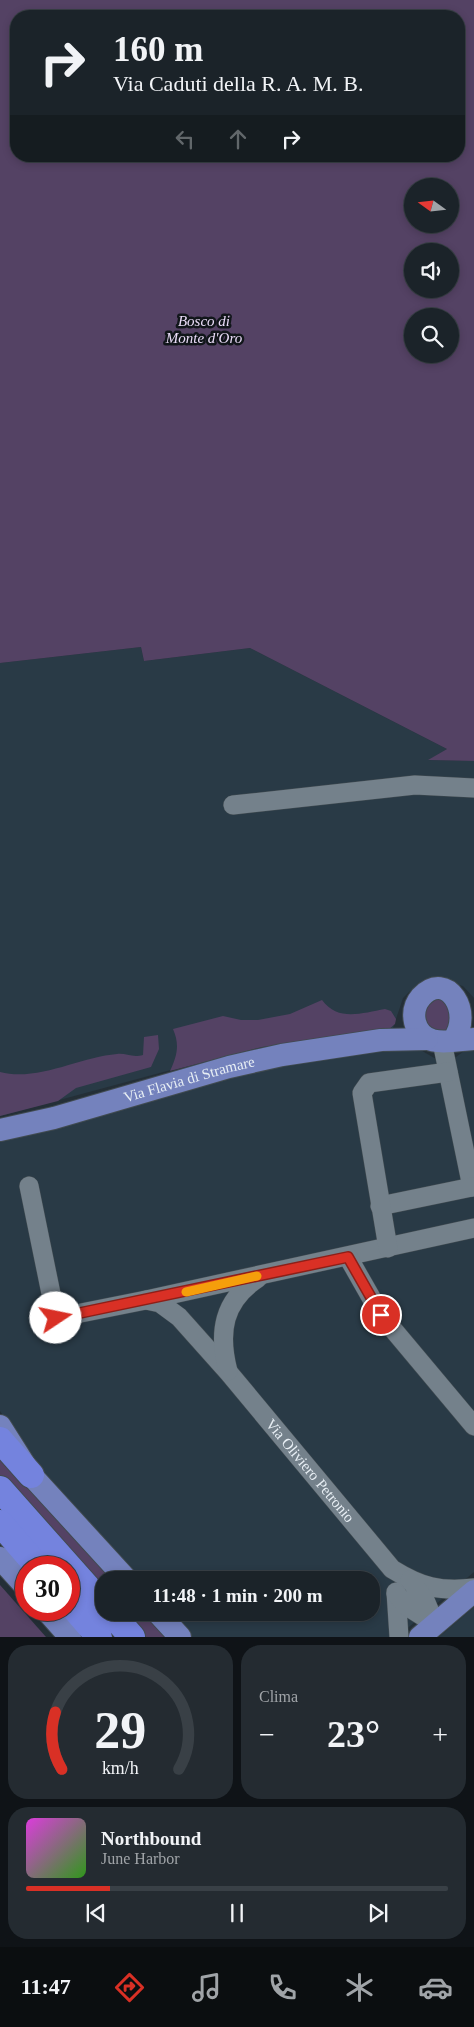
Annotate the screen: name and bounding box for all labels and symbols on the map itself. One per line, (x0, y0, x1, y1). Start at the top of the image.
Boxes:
north arrow (404, 178, 459, 232)
park label: Bosco di Monte d'Oro (165, 313, 243, 346)
street label: Via Flavia di Stramare (122, 1053, 257, 1105)
position arrow (29, 1291, 81, 1343)
pin (360, 1294, 402, 1336)
street label: Via Oliviero Petronio (263, 1416, 358, 1525)
speed limit sign: 30 (15, 1556, 80, 1621)

